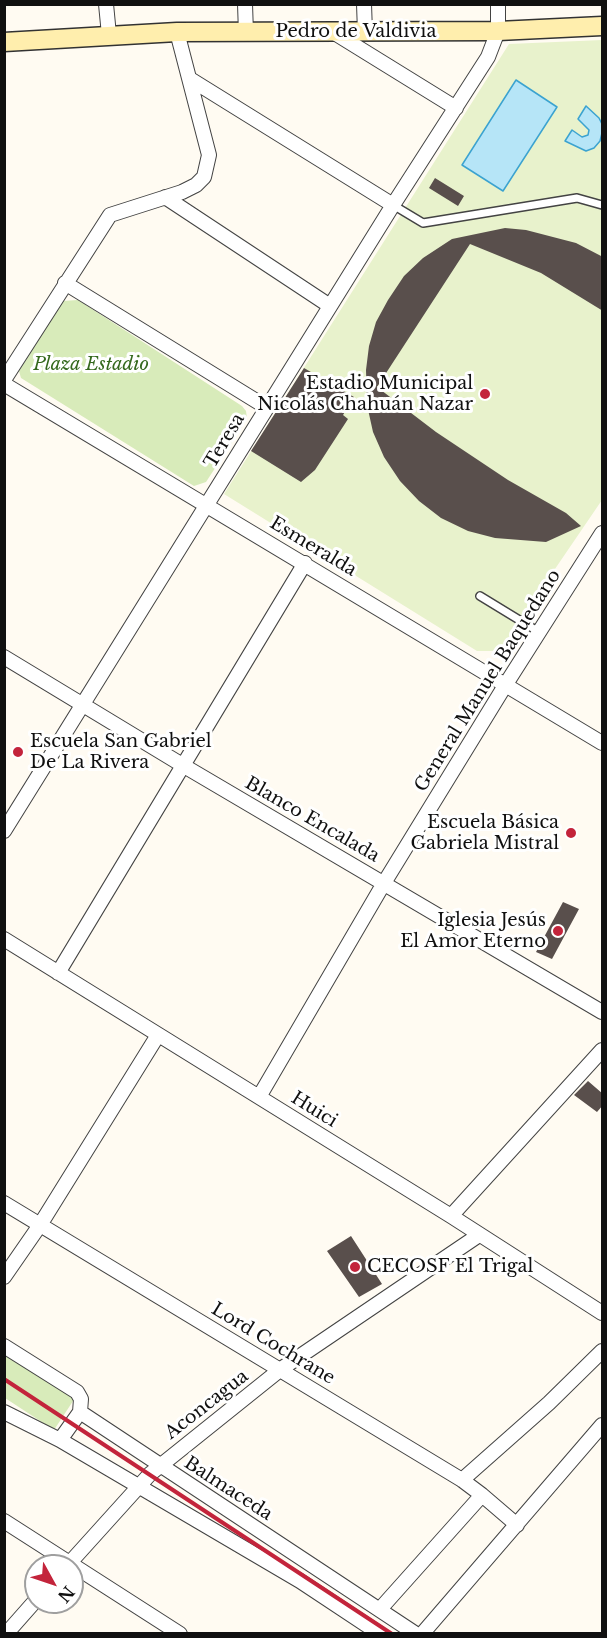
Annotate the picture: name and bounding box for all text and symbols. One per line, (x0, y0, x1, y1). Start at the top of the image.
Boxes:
street label: Pedro de Valdivia (276, 21, 436, 43)
park label: Plaza Estadio (33, 354, 149, 376)
place label: Estadio Municipal Nicolás Chahuán Nazar (257, 373, 473, 416)
marker: Estadio Municipal Nicolás Chahuán Nazar (478, 387, 492, 401)
street label: Teresa (200, 410, 250, 472)
street label: Esmeralda (266, 513, 360, 581)
street label: General Manuel Baquedano (411, 566, 565, 796)
place label: Escuela San Gabriel De La Rivera (30, 731, 212, 774)
marker: Escuela San Gabriel De La Rivera (11, 745, 25, 759)
street label: Blanco Encalada (241, 773, 383, 867)
place label: Escuela Básica Gabriela Mistral (410, 812, 559, 854)
marker: Escuela Básica Gabriela Mistral (564, 826, 578, 840)
place label: Iglesia Jesús El Amor Eterno (400, 910, 546, 952)
marker: Iglesia Jesús El Amor Eterno (551, 924, 565, 938)
street label: Huici (287, 1088, 341, 1132)
place label: CECOSF El Trigal (367, 1256, 533, 1278)
marker: CECOSF El Trigal (348, 1260, 362, 1274)
street label: Lord Cochrane (207, 1299, 339, 1389)
street label: Aconcagua (161, 1366, 253, 1444)
street label: Balmaceda (180, 1452, 276, 1526)
north arrow (24, 1554, 84, 1614)
text: N (54, 1582, 79, 1606)

